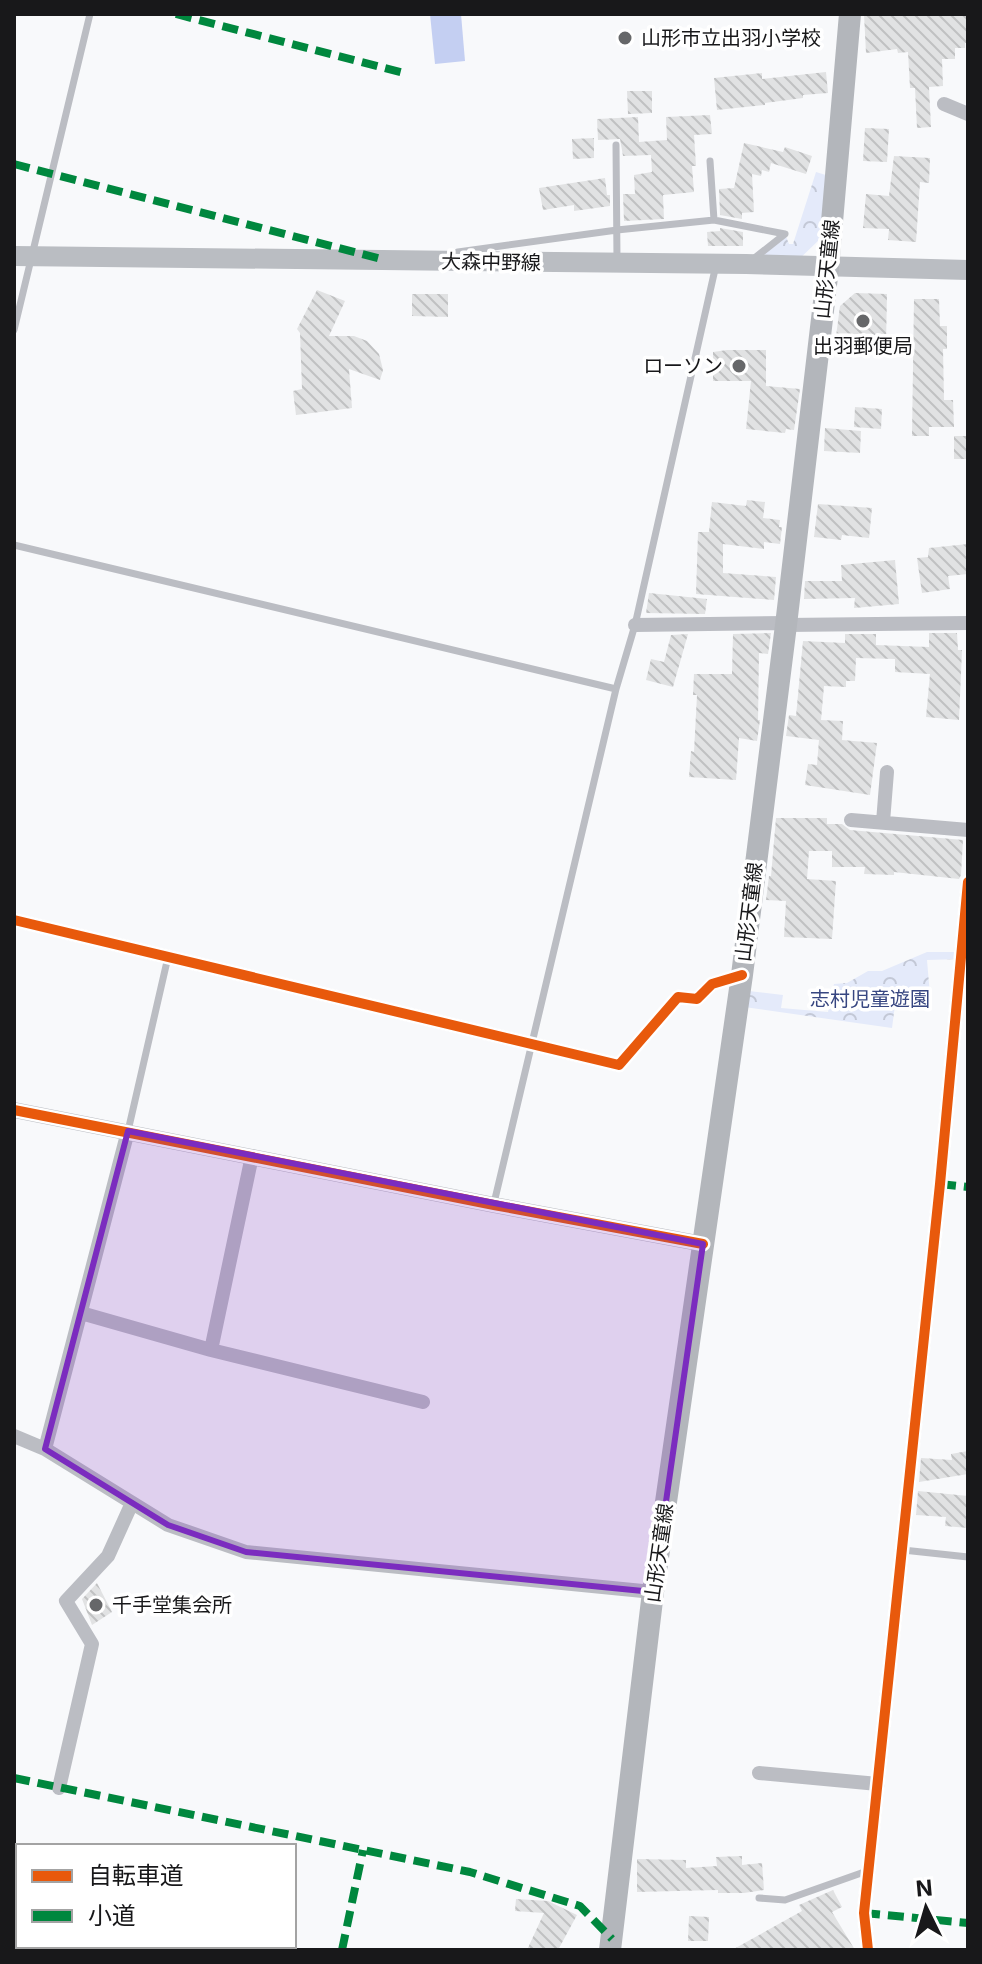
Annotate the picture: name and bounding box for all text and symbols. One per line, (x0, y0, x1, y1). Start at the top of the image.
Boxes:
place label: 山形市立出羽小学校 (641, 26, 821, 50)
marker: 山形市立出羽小学校 (616, 29, 634, 47)
street label: 山形天童線 (810, 218, 844, 320)
street label: 大森中野線 (441, 249, 541, 275)
marker: 出羽郵便局 (854, 312, 872, 330)
place label: 出羽郵便局 (813, 334, 913, 358)
place label: ローソン (643, 354, 723, 378)
marker: ローソン (730, 357, 748, 375)
street label: 山形天童線 (731, 861, 767, 963)
park label: 志村児童遊園 (810, 987, 930, 1011)
street label: 山形天童線 (640, 1502, 678, 1604)
place label: 千手堂集会所 (112, 1593, 232, 1617)
marker: 千手堂集会所 (87, 1596, 105, 1614)
legend (16, 1844, 296, 1948)
text: 自転車道 (88, 1861, 184, 1890)
north arrow (886, 1868, 966, 1948)
text: N (915, 1874, 934, 1902)
text: 小道 (88, 1901, 136, 1930)

